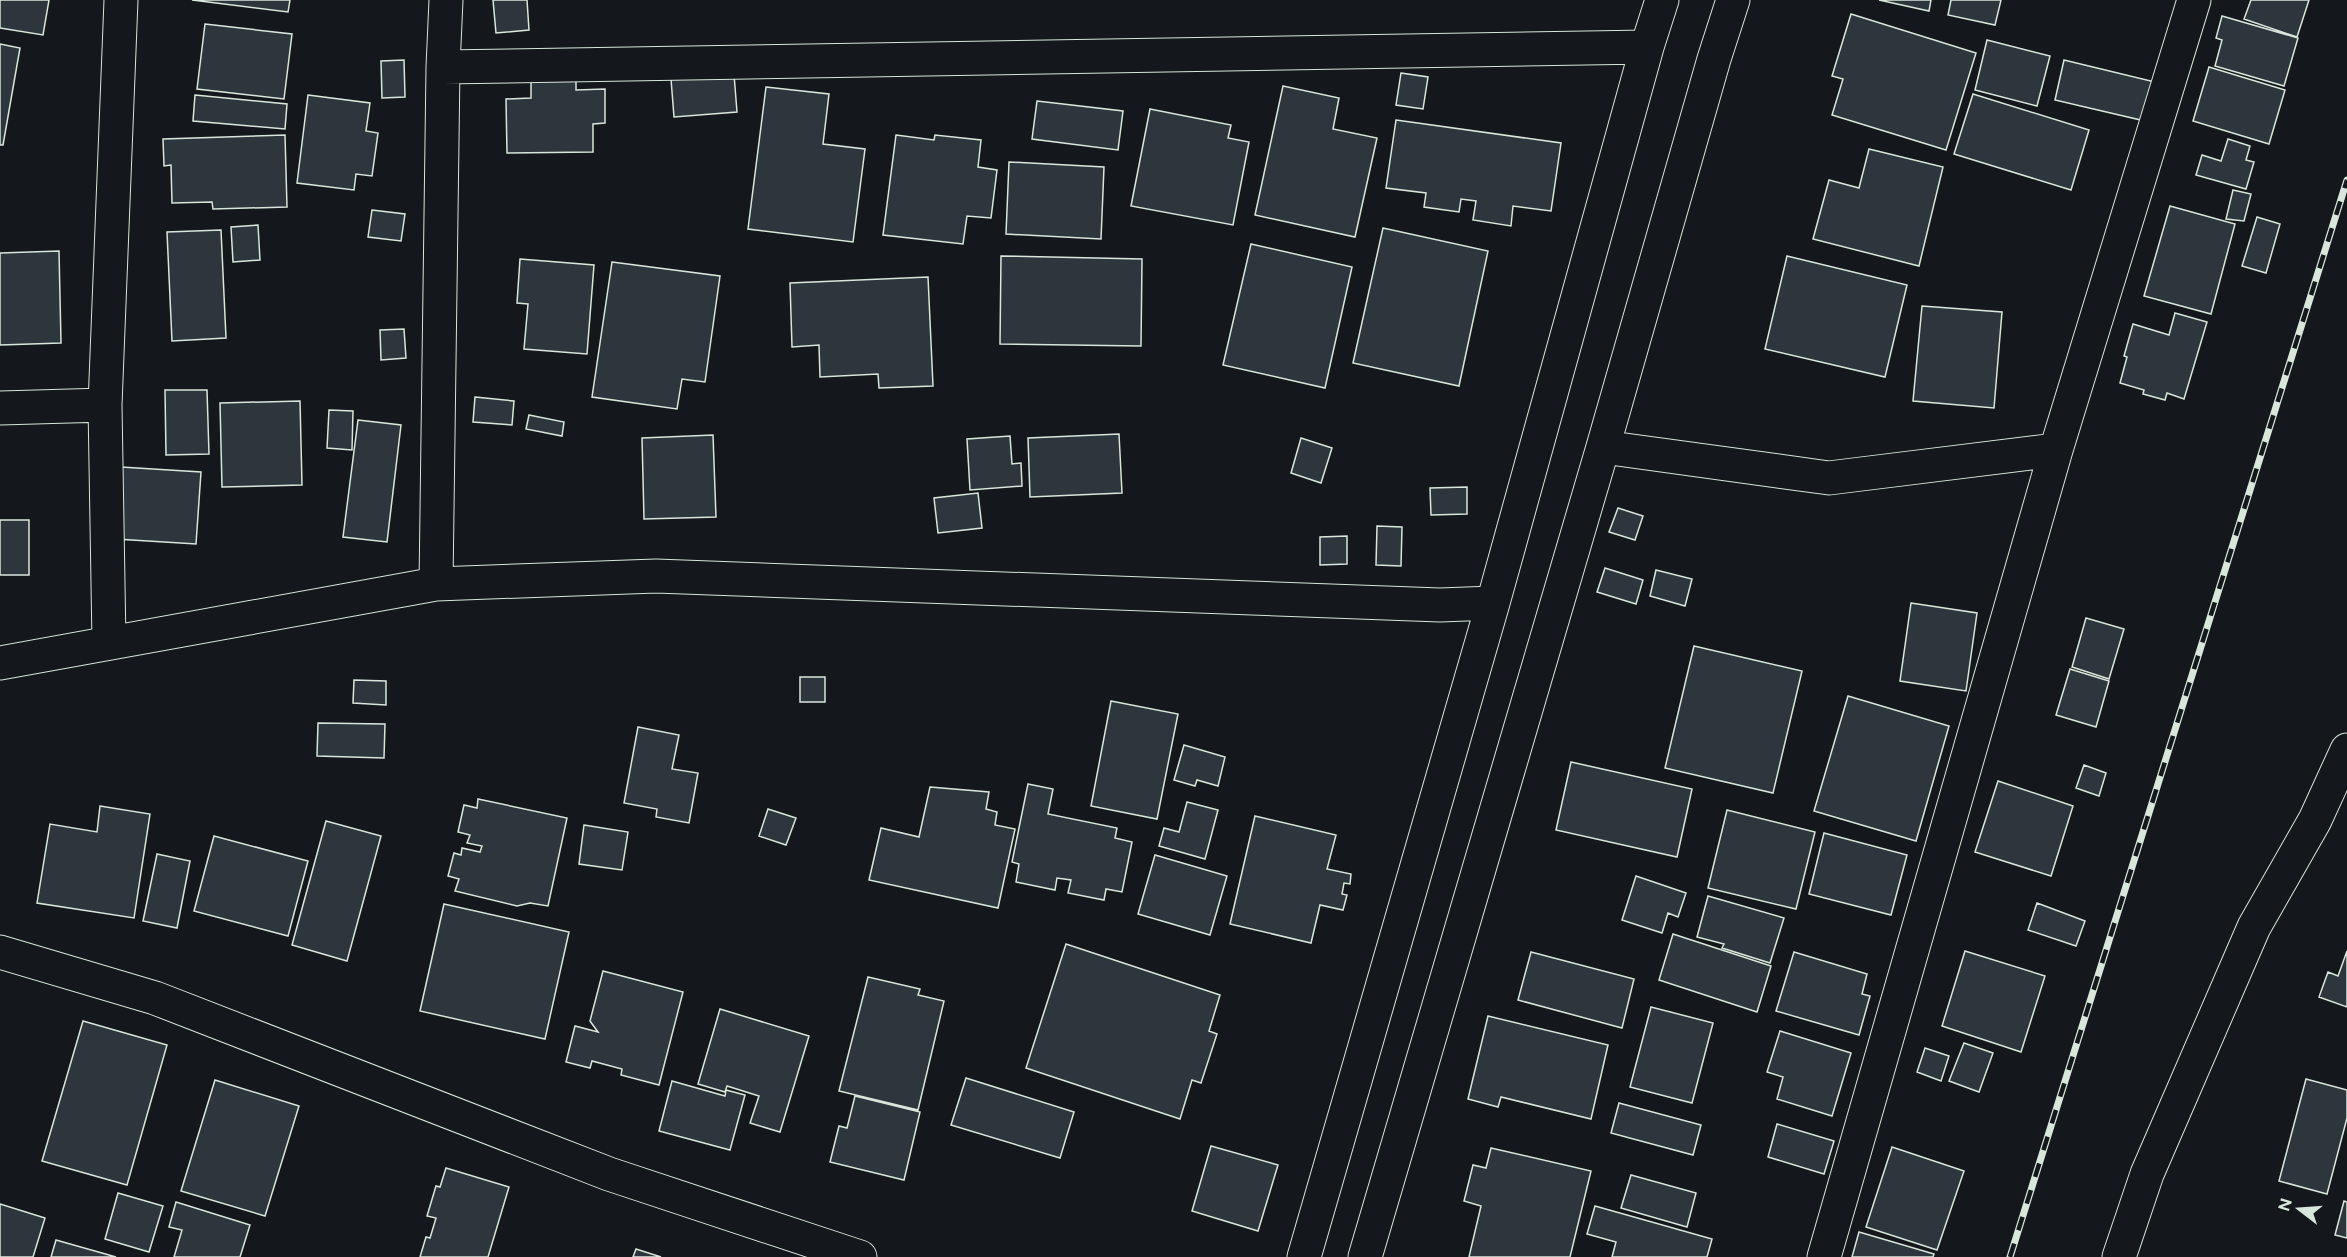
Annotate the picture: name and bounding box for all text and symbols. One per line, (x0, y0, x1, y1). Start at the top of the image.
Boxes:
north arrow (2269, 1179, 2329, 1239)
text: N (2274, 1196, 2296, 1213)

